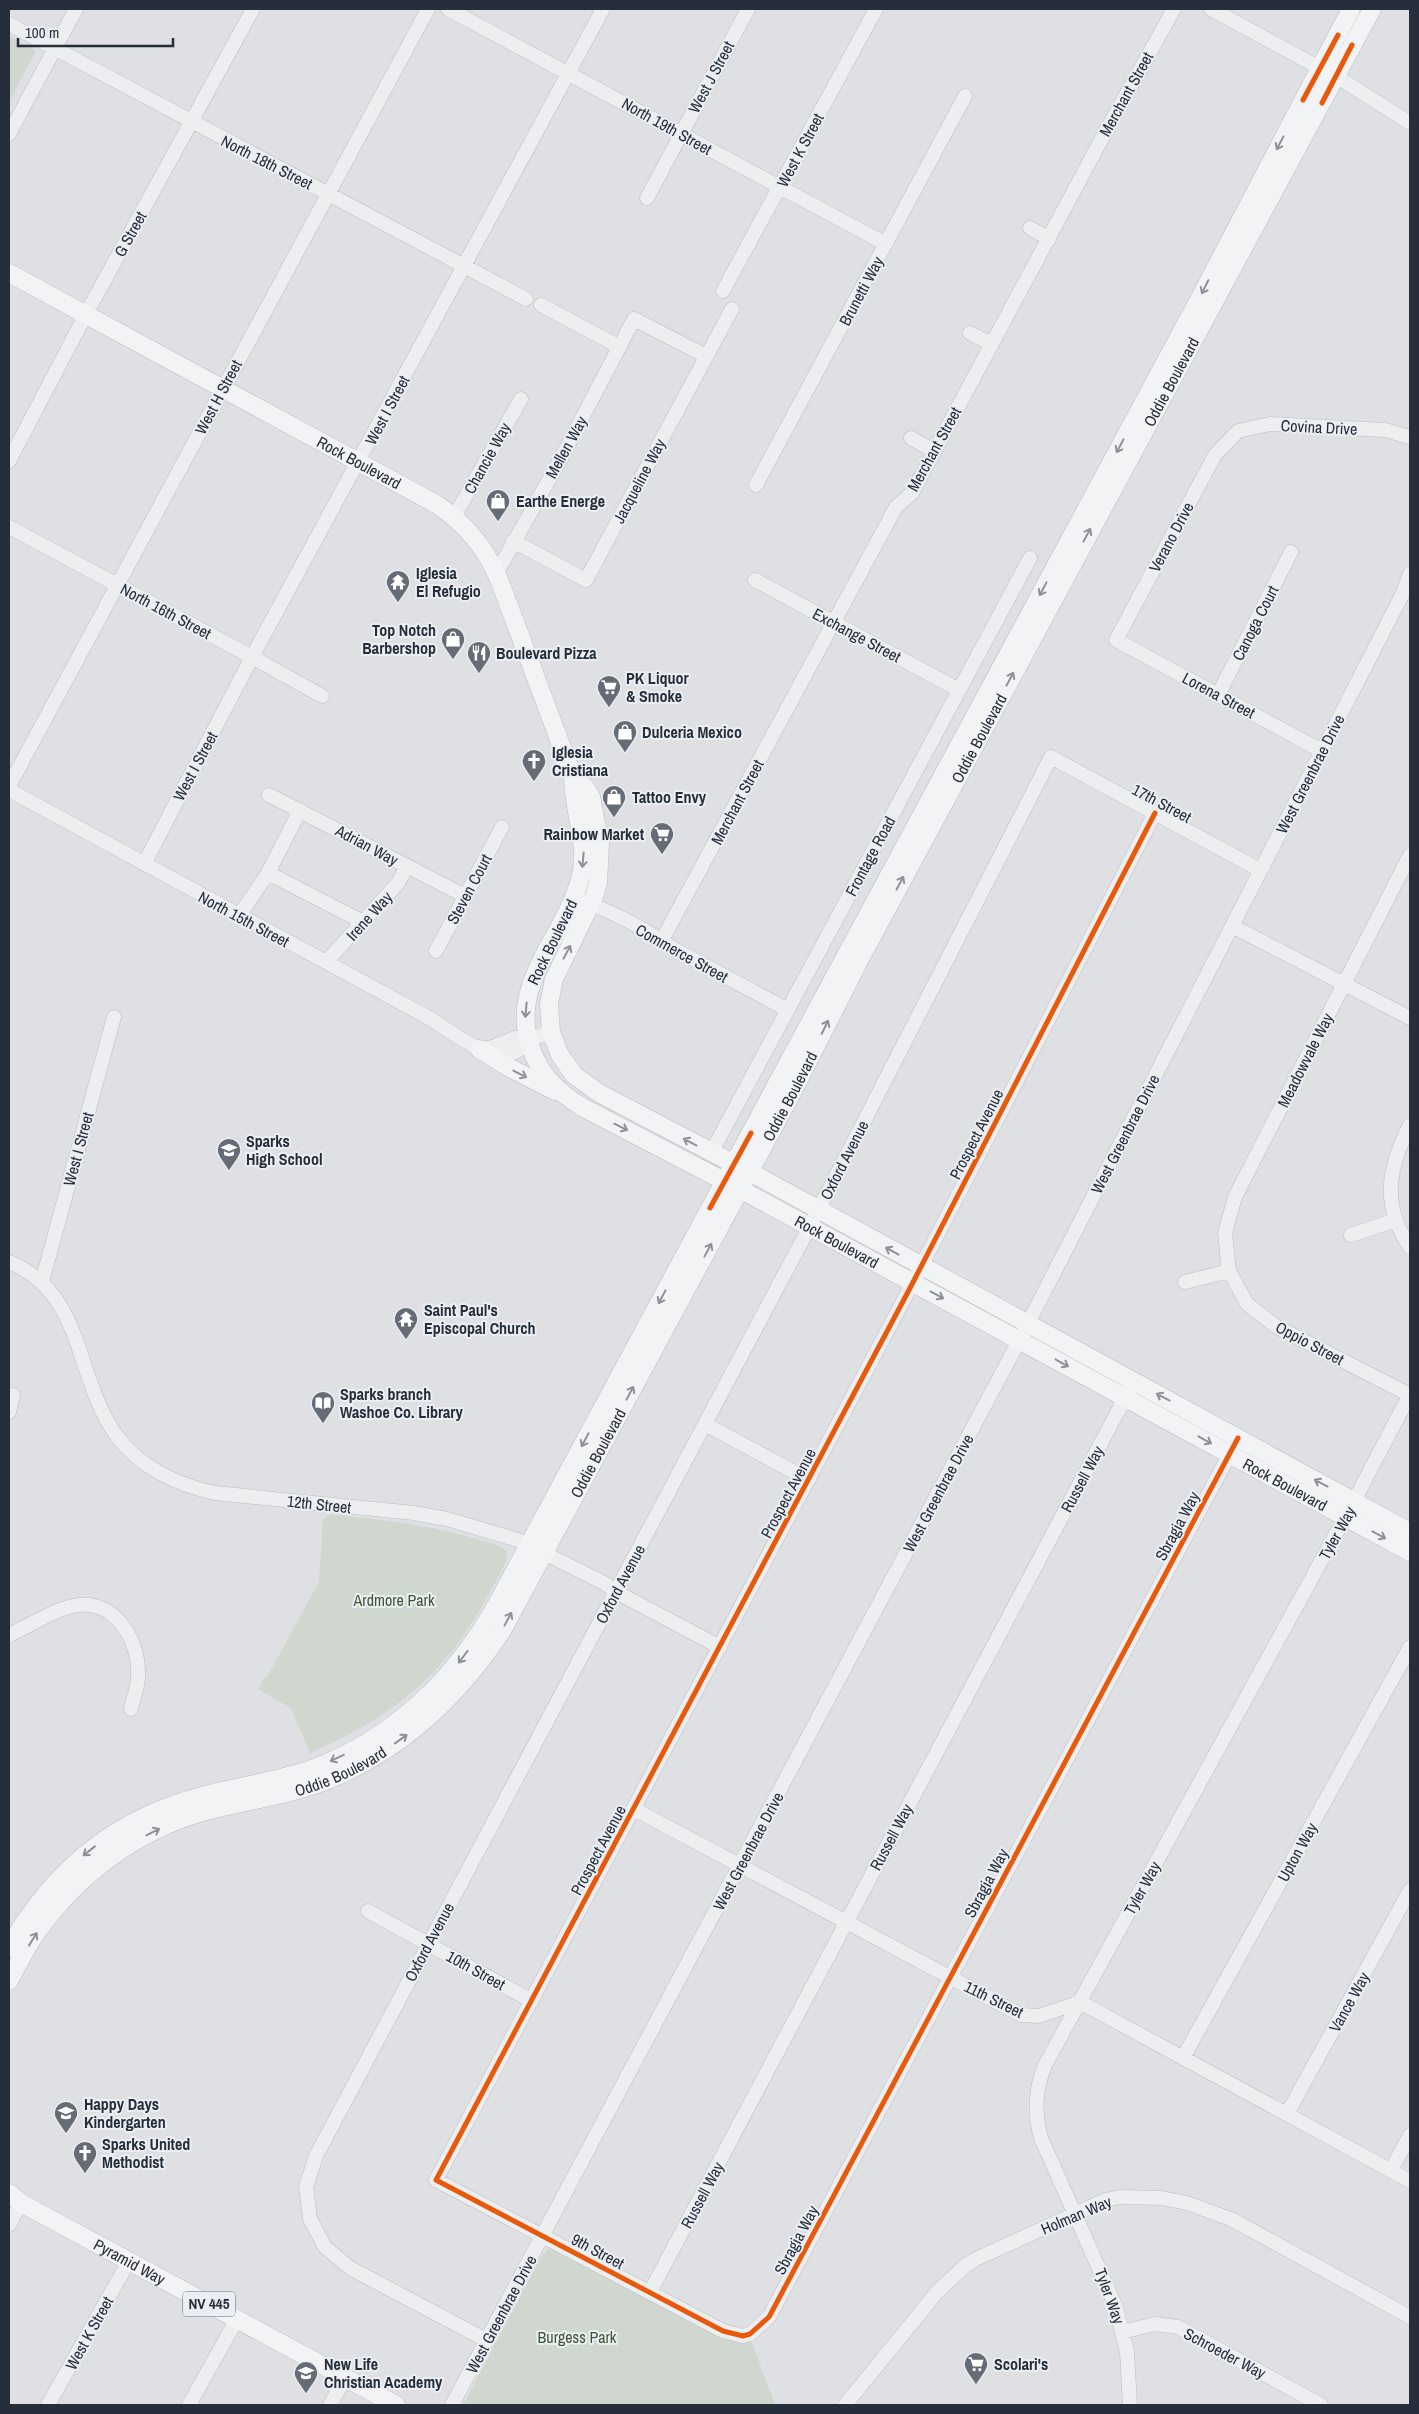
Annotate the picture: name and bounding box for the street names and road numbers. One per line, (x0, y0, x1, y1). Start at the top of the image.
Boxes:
street label: West J Street (683, 37, 739, 117)
street label: Merchant Street (1094, 48, 1158, 140)
street label: North 19th Street (618, 92, 716, 160)
street label: West K Street (771, 109, 829, 191)
street label: North 18th Street (217, 130, 317, 195)
street label: G Street (109, 207, 152, 261)
street label: Brunetti Way (834, 252, 889, 329)
street label: Oddie Boulevard (1138, 333, 1204, 430)
street label: West H Street (189, 356, 247, 438)
street label: West I Street (360, 371, 415, 449)
street label: Merchant Street (902, 403, 966, 495)
street label: Mellen Way (540, 412, 592, 482)
street label: Covina Drive (1280, 414, 1358, 440)
street label: Chancie Way (458, 418, 516, 498)
street label: Rock Boulevard (313, 431, 405, 494)
street label: Jacqueline Way (607, 434, 671, 527)
street label: Verano Drive (1143, 498, 1199, 576)
street label: North 16th Street (117, 578, 216, 644)
street label: Canoga Court (1227, 581, 1284, 664)
street label: Exchange Street (809, 603, 905, 668)
street label: Lorena Street (1179, 667, 1260, 724)
street label: Oddie Boulevard (946, 690, 1012, 787)
street label: West Greenbrae Drive (1270, 711, 1350, 837)
street label: West I Street (168, 727, 223, 805)
street label: Merchant Street (705, 755, 769, 848)
street label: 17th Street (1128, 778, 1196, 828)
street label: Frontage Road (840, 812, 900, 900)
street label: Adrian Way (331, 819, 403, 871)
street label: Steven Court (441, 850, 497, 928)
street label: North 15th Street (195, 886, 294, 952)
street label: Irene Way (341, 886, 397, 945)
street label: Rock Boulevard (522, 896, 582, 988)
street label: Commerce Street (632, 918, 733, 988)
street label: Meadowvale Way (1272, 1009, 1338, 1111)
street label: Oddie Boulevard (757, 1048, 822, 1145)
street label: West Greenbrae Drive (1085, 1071, 1165, 1197)
street label: Prospect Avenue (944, 1085, 1008, 1183)
street label: West I Street (58, 1109, 99, 1188)
street label: Oxford Avenue (815, 1116, 873, 1204)
street label: Rock Boulevard (791, 1210, 883, 1273)
street label: Oppio Street (1272, 1316, 1348, 1370)
street label: Oddie Boulevard (565, 1404, 631, 1502)
street label: West Greenbrae Drive (898, 1430, 978, 1556)
street label: Russell Way (1055, 1441, 1109, 1516)
street label: Prospect Avenue (755, 1444, 821, 1542)
street label: Rock Boulevard (1239, 1453, 1331, 1516)
street label: Sbragia Way (1150, 1487, 1205, 1564)
street label: 12th Street (286, 1490, 352, 1518)
street label: Tyler Way (1313, 1502, 1361, 1564)
street label: Oxford Avenue (590, 1541, 650, 1627)
street label: Oddie Boulevard (292, 1741, 390, 1801)
street label: West Greenbrae Drive (708, 1788, 788, 1914)
street label: Russell Way (864, 1799, 918, 1874)
street label: Prospect Avenue (565, 1801, 631, 1899)
street label: Upton Way (1272, 1818, 1322, 1886)
street label: Sbragia Way (959, 1844, 1014, 1921)
street label: Tyler Way (1118, 1857, 1166, 1919)
street label: Oxford Avenue (399, 1899, 459, 1985)
street label: 10th Street (443, 1945, 510, 1995)
street label: Vance Way (1323, 1968, 1375, 2036)
street label: 11th Street (961, 1975, 1028, 2023)
street label: Russell Way (675, 2157, 729, 2232)
street label: Holman Way (1037, 2190, 1115, 2240)
street label: Sbragia Way (769, 2201, 824, 2278)
street label: 9th Street (568, 2228, 629, 2274)
street label: Pyramid Way (90, 2233, 170, 2290)
street label: West Greenbrae Drive (461, 2251, 541, 2377)
street label: Tyler Way (1090, 2265, 1130, 2327)
street label: West K Street (60, 2292, 118, 2374)
road number: NV 445 (183, 2292, 235, 2316)
street label: Schroeder Way (1180, 2322, 1270, 2384)

